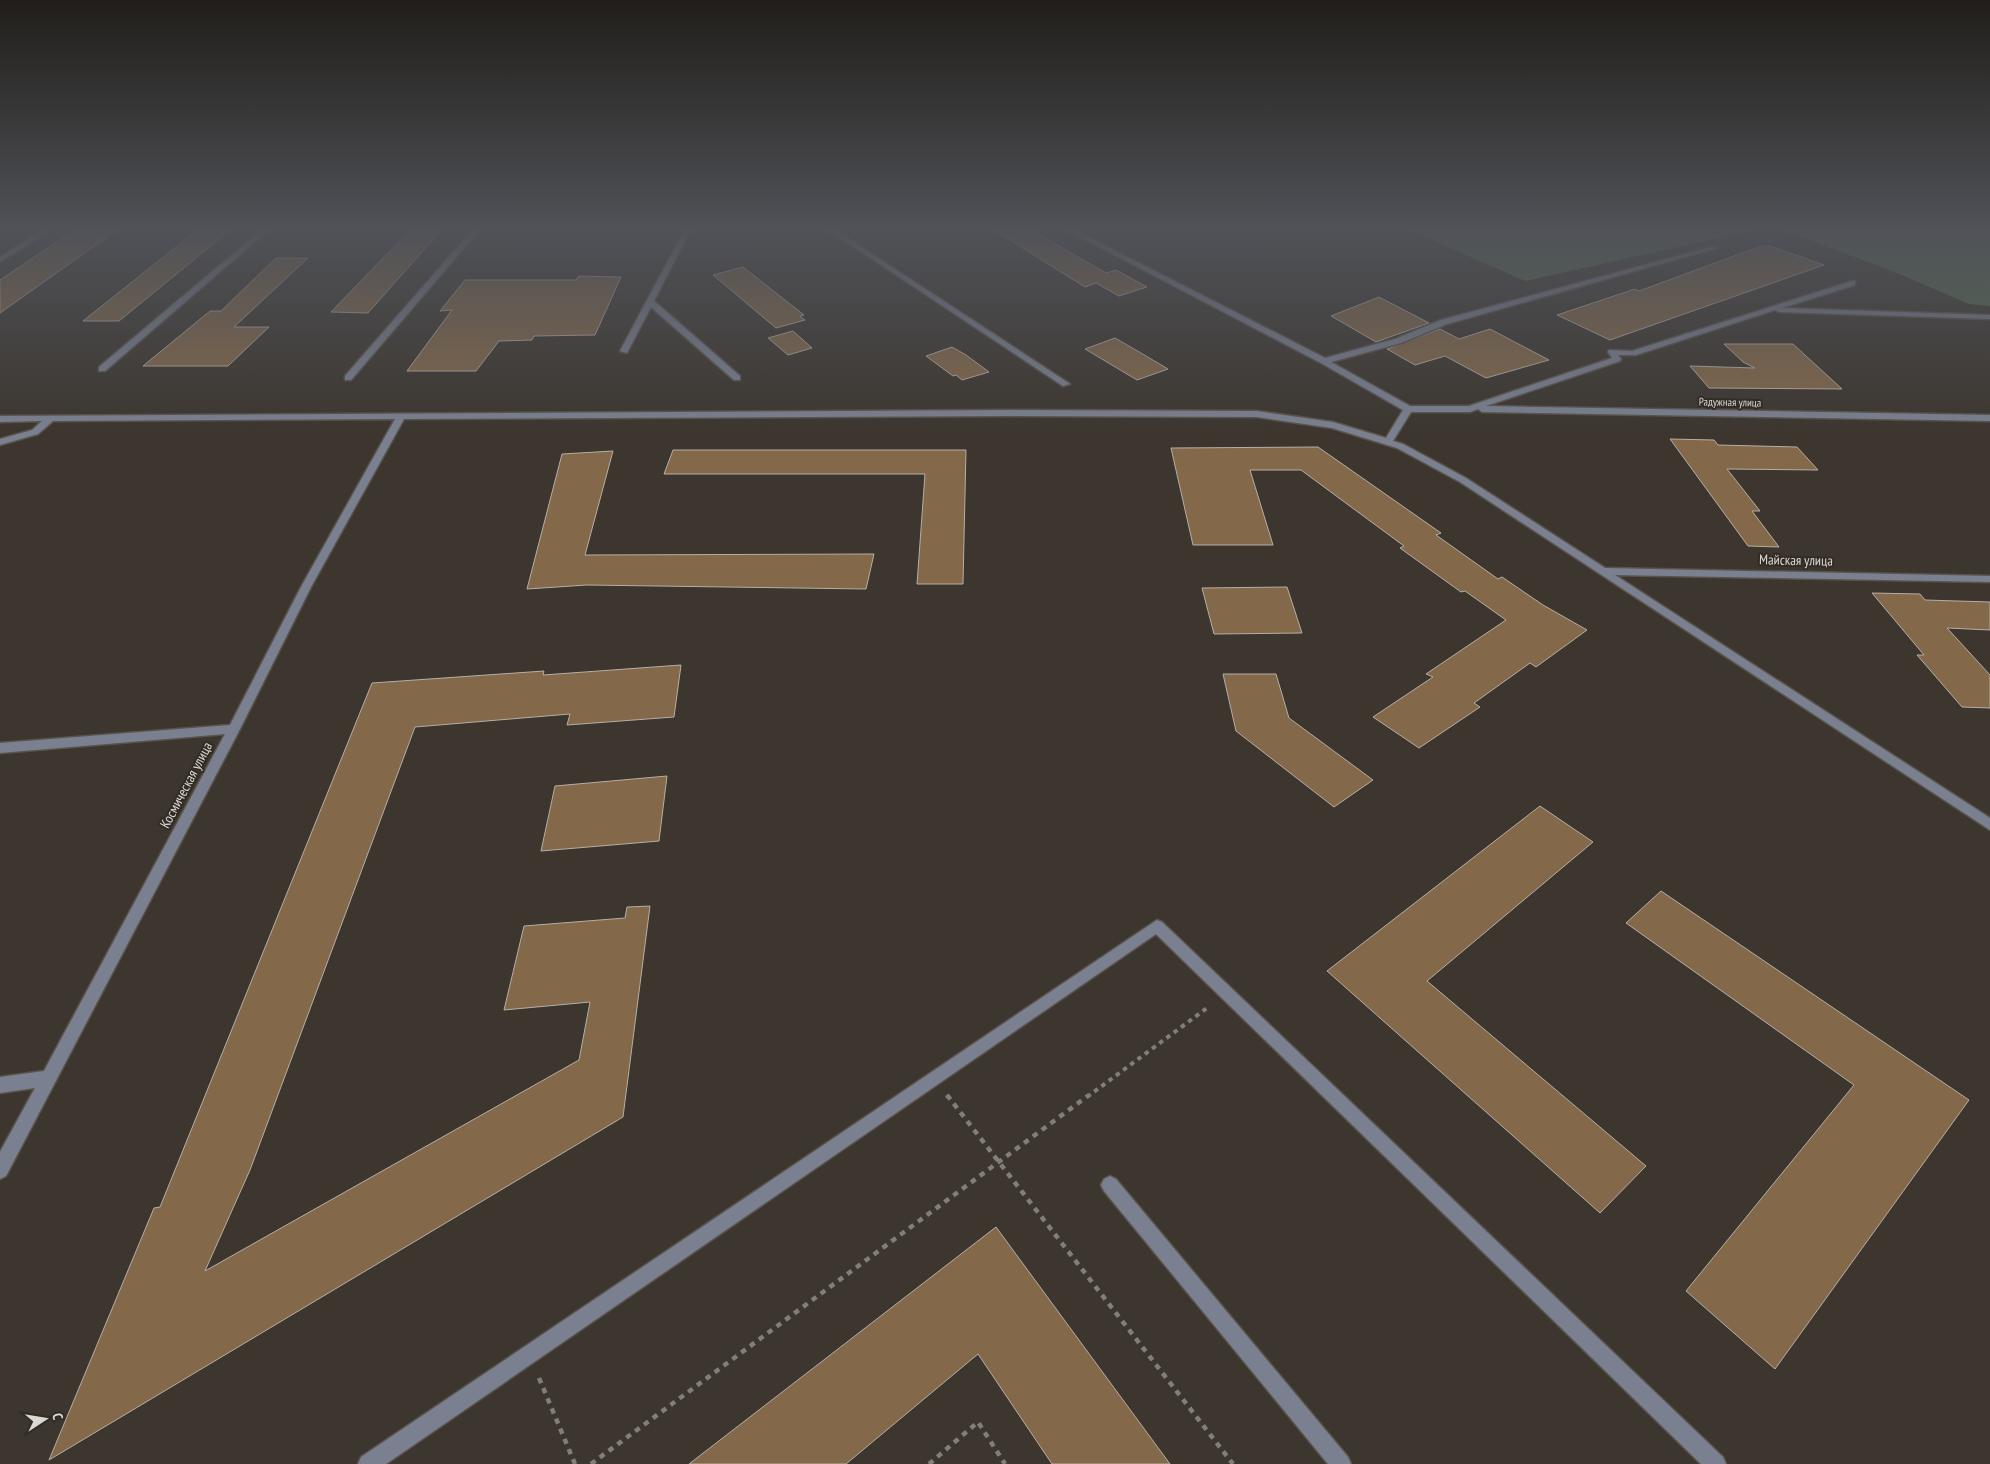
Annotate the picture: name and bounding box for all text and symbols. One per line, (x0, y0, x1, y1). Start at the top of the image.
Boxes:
street label: Радужная улица (1699, 394, 1761, 410)
street label: Майская улица (1759, 550, 1833, 570)
street label: Космическая улица (156, 739, 216, 831)
north arrow (20, 1394, 70, 1444)
text: С (48, 1411, 67, 1422)

